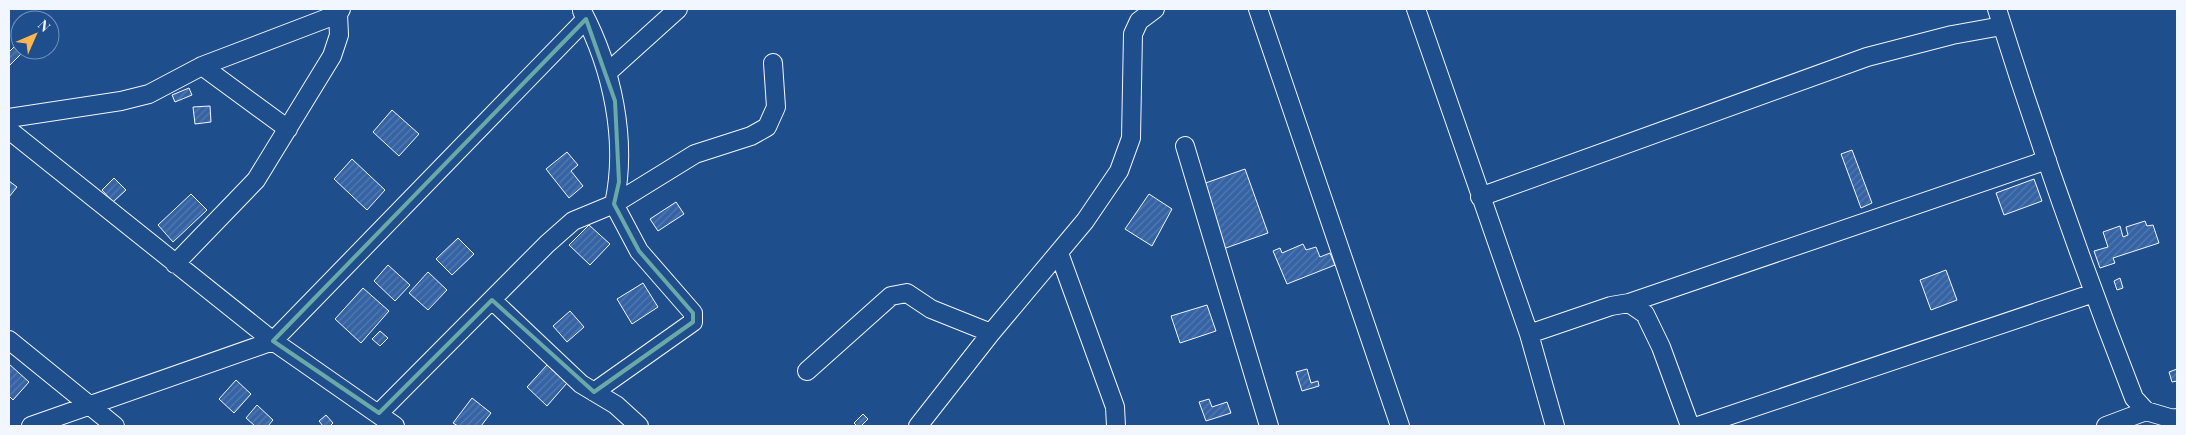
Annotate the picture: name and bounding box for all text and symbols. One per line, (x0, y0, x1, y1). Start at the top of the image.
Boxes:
north arrow (10, 10, 60, 60)
text: N (34, 15, 55, 36)

